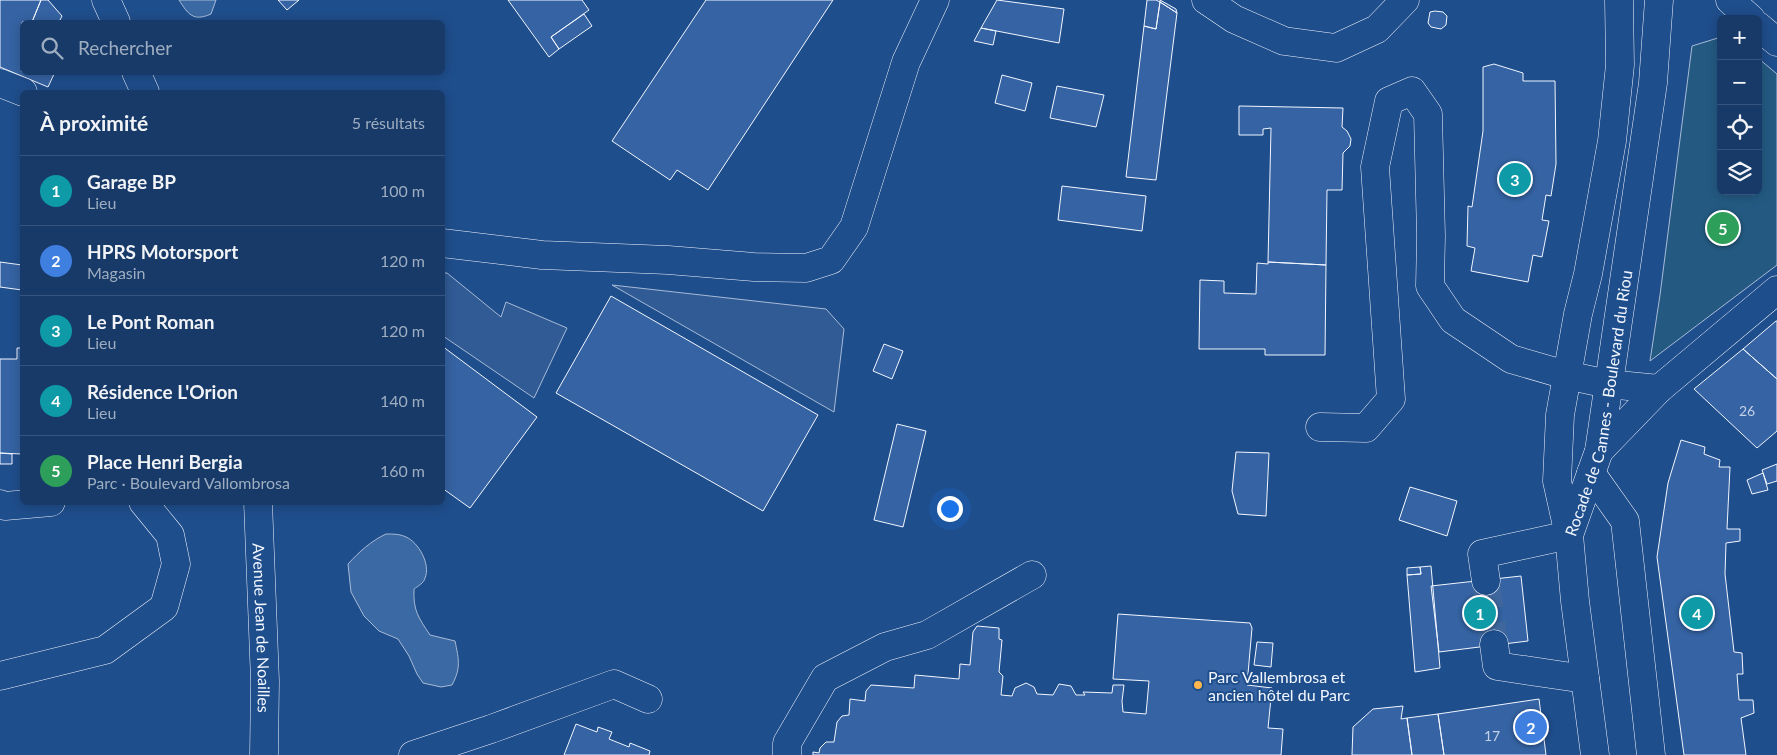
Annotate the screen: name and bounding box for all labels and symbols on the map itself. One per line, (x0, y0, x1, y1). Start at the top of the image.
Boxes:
pin: 3 (1499, 160, 1531, 198)
pin: 5 (1707, 209, 1739, 247)
street label: Rocade de Cannes - Boulevard du Riou (1560, 269, 1635, 538)
house number: 26 (1739, 402, 1755, 419)
your location (937, 496, 963, 522)
street label: Avenue Jean de Noailles (250, 543, 275, 713)
pin: 1 (1464, 594, 1496, 632)
pin: 4 (1681, 594, 1713, 632)
place label: Parc Vallembrosa et ancien hôtel du Parc (1208, 667, 1350, 704)
marker: Parc Vallembrosa et ancien hôtel du Parc (1192, 679, 1204, 691)
pin: 2 (1515, 708, 1547, 746)
house number: 17 (1484, 727, 1500, 744)

